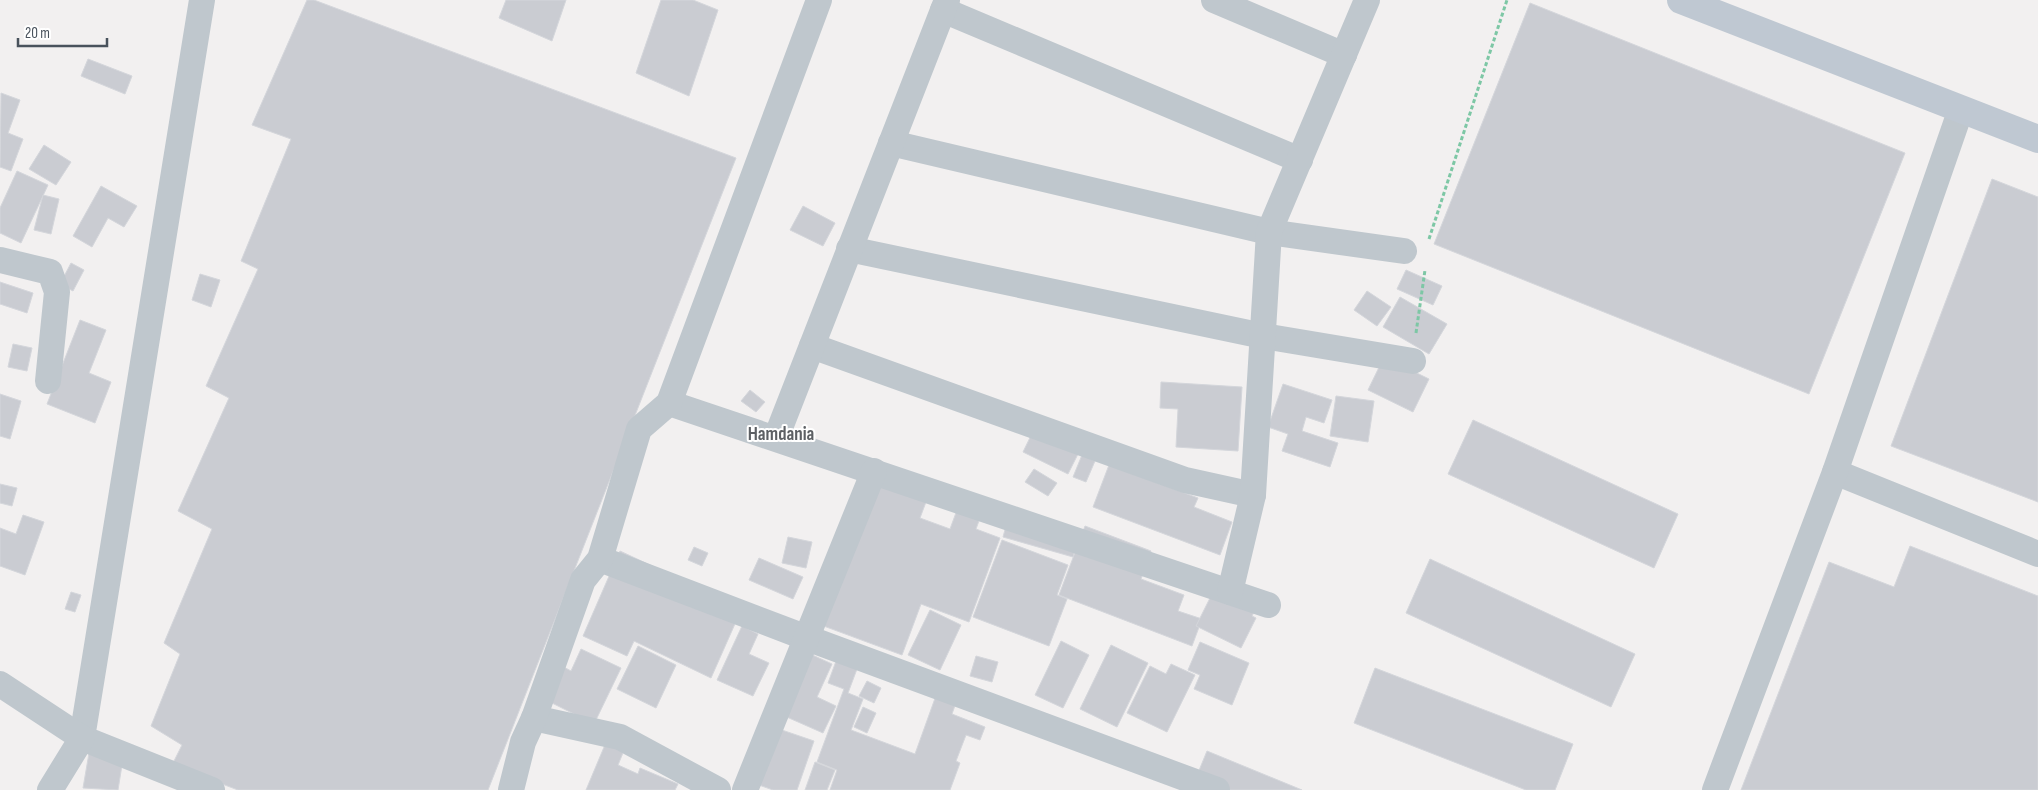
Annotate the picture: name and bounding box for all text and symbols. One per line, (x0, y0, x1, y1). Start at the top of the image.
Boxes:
scale bar (18, 15, 106, 47)
text: 20 m (25, 24, 50, 43)
district label: Hamdania (748, 423, 814, 446)

